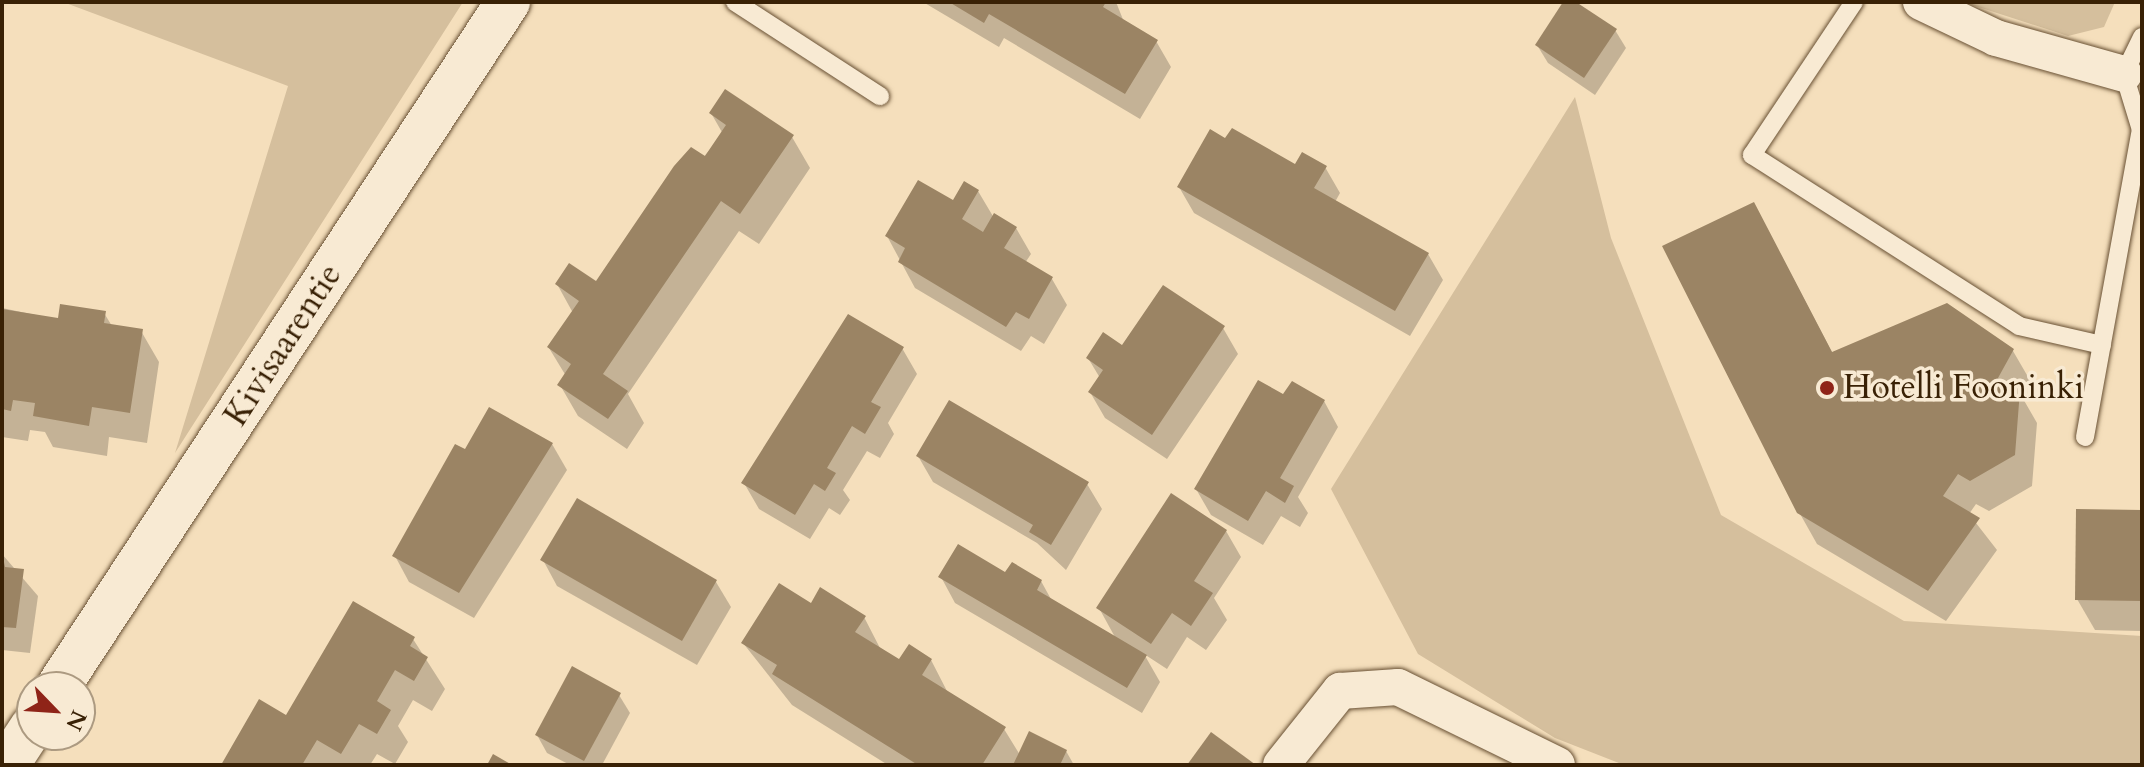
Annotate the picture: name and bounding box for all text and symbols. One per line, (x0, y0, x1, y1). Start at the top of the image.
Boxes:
street label: Kivisaarentie (215, 256, 351, 434)
place label: Hotelli Fooninki (1843, 368, 2084, 408)
marker: Hotelli Fooninki (1818, 379, 1836, 397)
north arrow (16, 671, 96, 751)
text: N (58, 705, 94, 735)

